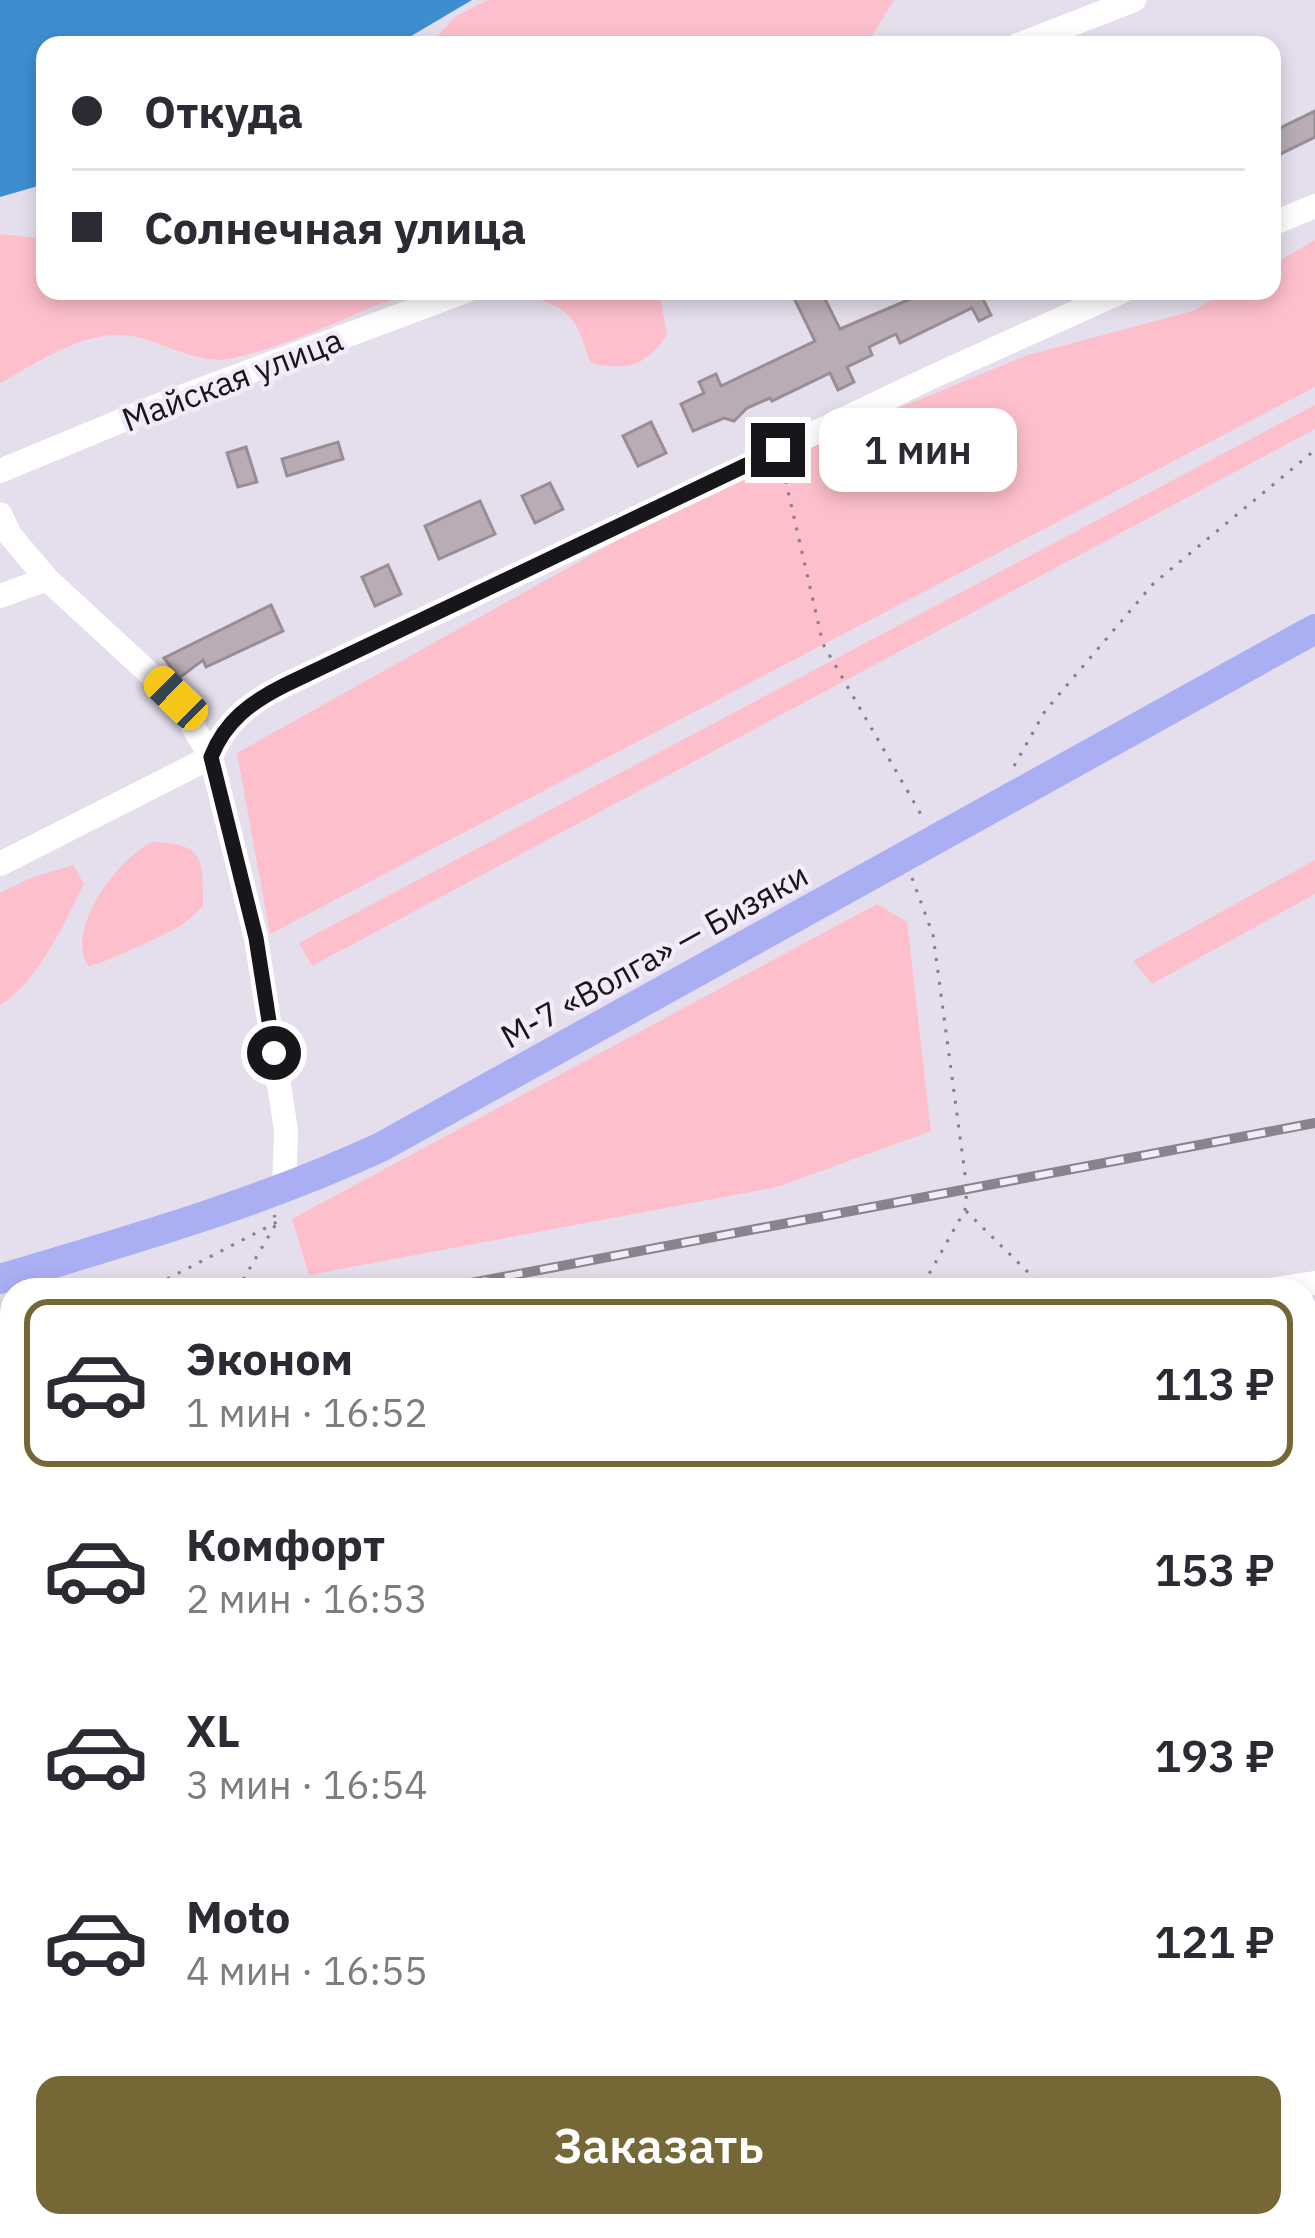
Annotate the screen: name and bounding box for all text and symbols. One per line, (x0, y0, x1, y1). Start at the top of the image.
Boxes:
text: Откуда (144, 82, 303, 140)
text: Солнечная улица (144, 198, 526, 256)
street label: Майская улица (116, 317, 348, 441)
callout: 1 мин (820, 408, 1018, 492)
route end (751, 423, 805, 477)
text: 1 мин (864, 424, 972, 475)
car (138, 660, 214, 736)
street label: М-7 «Волга» — Бизяки (493, 853, 815, 1057)
route start (247, 1026, 301, 1080)
icon: car (42, 1329, 150, 1437)
text: Эконом (186, 1329, 353, 1387)
text: 113 ₽ (1154, 1354, 1275, 1412)
text: 1 мин · 16:52 (186, 1387, 428, 1438)
icon: car (42, 1515, 150, 1623)
text: Комфорт (186, 1515, 385, 1573)
text: 153 ₽ (1154, 1540, 1275, 1598)
text: 2 мин · 16:53 (186, 1573, 428, 1624)
icon: car (42, 1701, 150, 1809)
text: XL (186, 1701, 240, 1759)
text: 193 ₽ (1154, 1726, 1275, 1784)
text: 3 мин · 16:54 (186, 1759, 428, 1810)
icon: car (42, 1887, 150, 1995)
text: Moto (186, 1887, 290, 1945)
text: 121 ₽ (1154, 1912, 1275, 1970)
text: 4 мин · 16:55 (186, 1945, 428, 1996)
button: Заказать (36, 2076, 1281, 2214)

